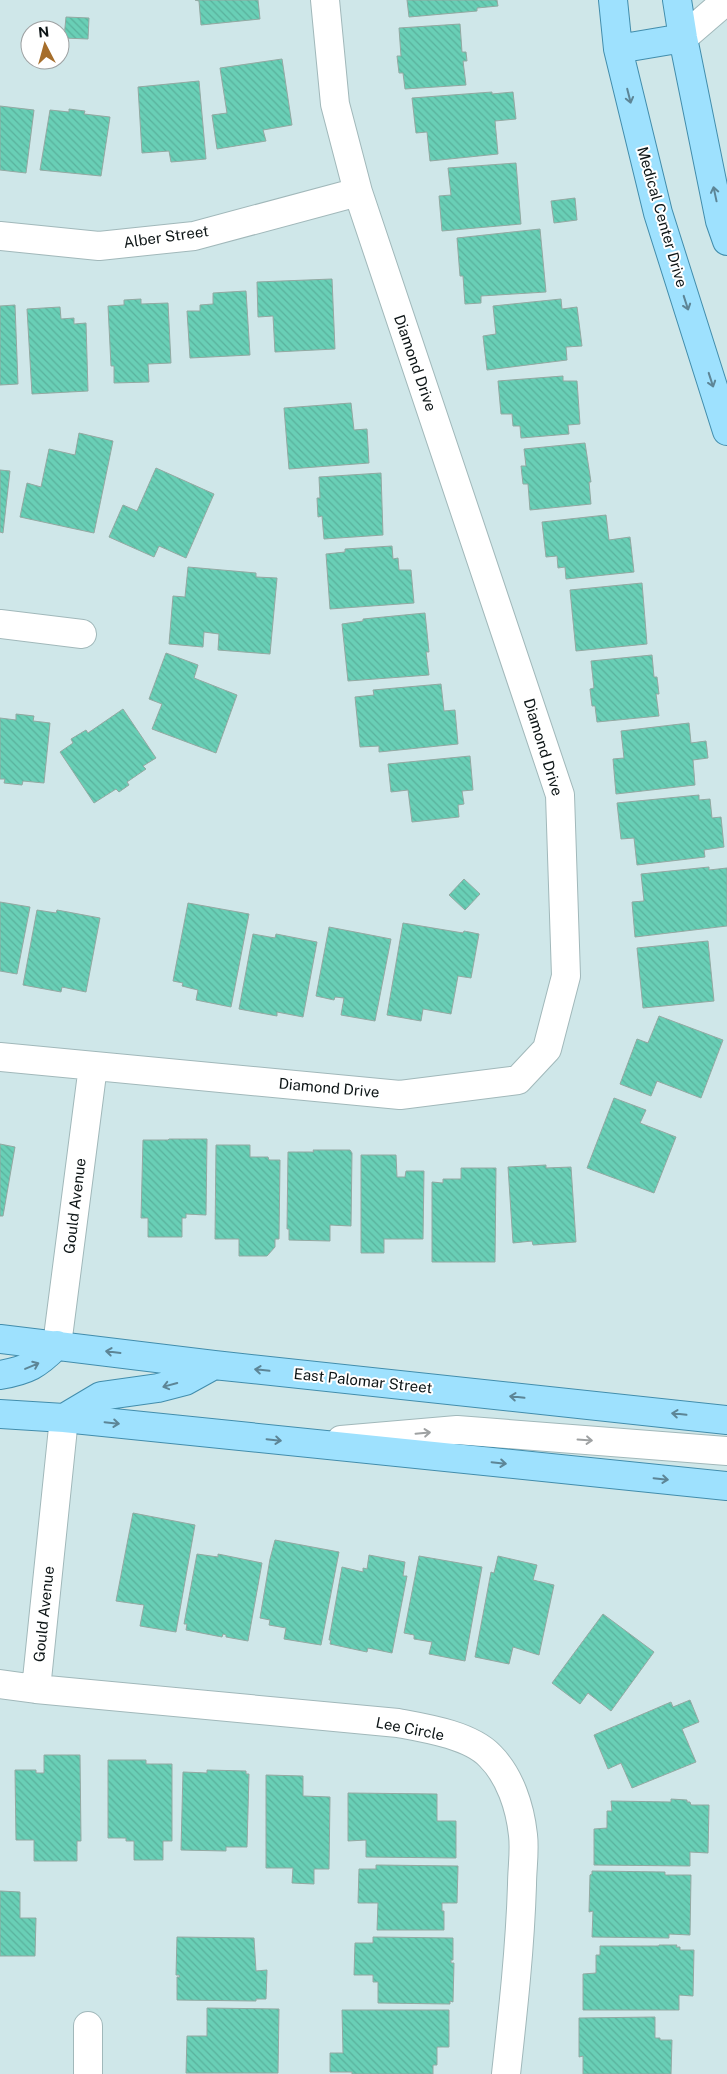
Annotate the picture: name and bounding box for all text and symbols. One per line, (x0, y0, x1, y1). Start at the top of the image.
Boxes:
north arrow (20, 20, 70, 70)
text: N (37, 24, 50, 41)
one-way arrow (625, 88, 634, 104)
street label: Medical Center Drive (634, 145, 691, 289)
one-way arrow (710, 187, 719, 203)
street label: Alber Street (122, 222, 210, 251)
one-way arrow (682, 295, 692, 311)
street label: Diamond Drive (391, 312, 440, 413)
one-way arrow (706, 372, 716, 388)
street label: Diamond Drive (521, 696, 566, 798)
street label: Diamond Drive (278, 1075, 380, 1100)
street label: Gould Avenue (60, 1157, 89, 1255)
one-way arrow (106, 1347, 122, 1357)
one-way arrow (24, 1360, 39, 1370)
one-way arrow (254, 1365, 270, 1375)
street label: East Palomar Street (293, 1365, 433, 1396)
one-way arrow (162, 1381, 178, 1390)
one-way arrow (509, 1392, 525, 1402)
one-way arrow (671, 1410, 687, 1419)
one-way arrow (104, 1418, 120, 1428)
one-way arrow (415, 1428, 431, 1438)
one-way arrow (265, 1435, 281, 1445)
one-way arrow (577, 1435, 593, 1445)
one-way arrow (491, 1458, 507, 1467)
one-way arrow (653, 1474, 669, 1484)
street label: Gould Avenue (30, 1565, 57, 1663)
street label: Lee Circle (374, 1714, 446, 1743)

